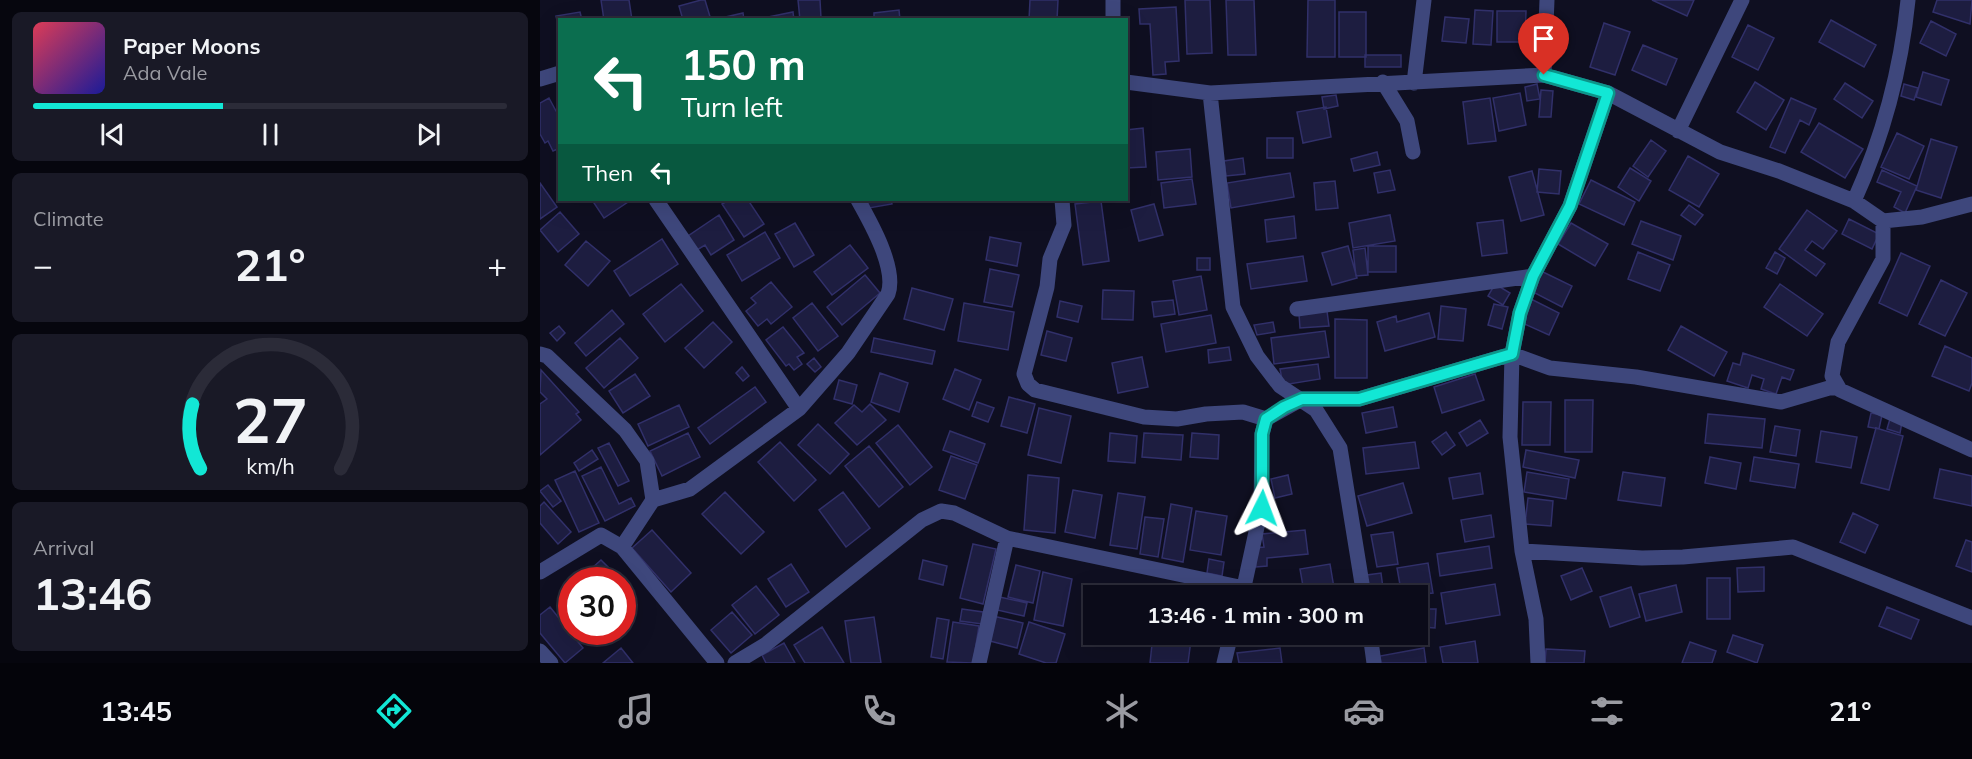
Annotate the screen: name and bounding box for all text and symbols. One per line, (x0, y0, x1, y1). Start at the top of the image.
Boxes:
pin (1518, 13, 1569, 75)
icon: arrive (1527, 22, 1560, 55)
text: Paper Moons (123, 32, 261, 60)
text: 150 m (681, 38, 806, 91)
icon: left (582, 42, 660, 120)
text: Ada Vale (123, 60, 207, 85)
text: Turn left (681, 90, 783, 124)
icon: previous (96, 118, 129, 151)
icon: pause (254, 118, 287, 151)
icon: next (412, 118, 445, 151)
icon: left (645, 156, 678, 189)
text: Then (582, 159, 633, 187)
text: Climate (33, 206, 104, 231)
text: 21° (234, 236, 306, 292)
text: − (33, 244, 53, 285)
text: + (487, 244, 507, 285)
text: 27 (233, 380, 307, 459)
text: km/h (246, 452, 294, 479)
position arrow (1230, 476, 1294, 540)
text: Arrival (33, 535, 94, 560)
text: 13:46 (33, 565, 152, 621)
speed limit sign: 30 (558, 567, 636, 645)
text: 13:46 · 1 min · 300 m (1147, 601, 1364, 629)
icon: directions (373, 690, 415, 732)
icon: music (615, 690, 657, 732)
icon: phone (858, 690, 900, 732)
icon: climate (1101, 690, 1143, 732)
icon: car (1343, 690, 1385, 732)
icon: filters (1586, 690, 1628, 732)
text: 13:45 (100, 694, 172, 728)
text: 21° (1829, 694, 1872, 728)

